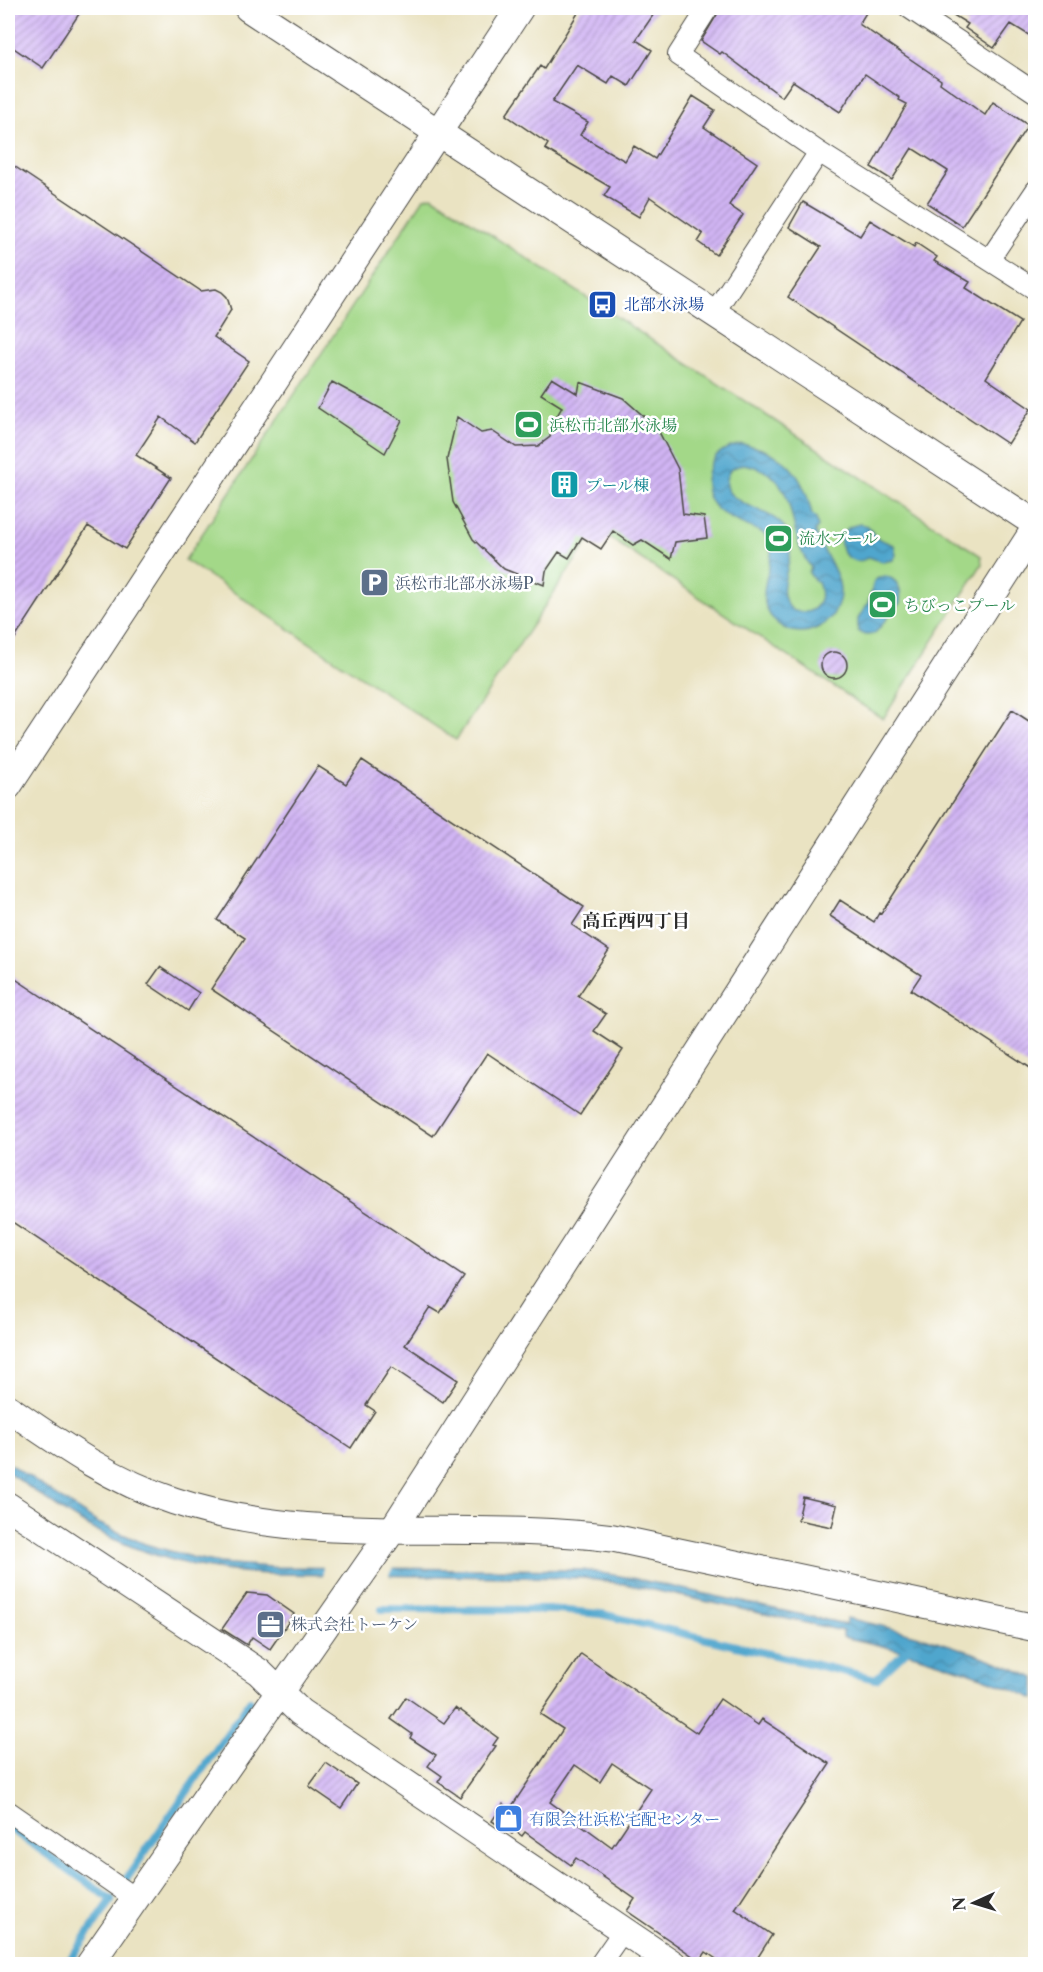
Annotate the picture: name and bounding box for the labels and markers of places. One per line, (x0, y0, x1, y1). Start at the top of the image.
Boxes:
bus stop icon: 北部水泳場 (587, 288, 619, 320)
place label: 北部水泳場 (624, 294, 704, 314)
sports icon: 浜松市北部水泳場 (512, 409, 544, 441)
place label: 浜松市北部水泳場 (549, 415, 677, 435)
building icon: プール棟 (549, 469, 581, 501)
place label: プール棟 (586, 475, 649, 495)
sports icon: 流水プール (762, 522, 794, 554)
place label: 流水プール (799, 528, 878, 548)
parking icon: 浜松市北部水泳場P (358, 567, 390, 599)
place label: 浜松市北部水泳場P (395, 573, 534, 593)
sports icon: ちびっこプール (867, 589, 899, 621)
place label: ちびっこプール (904, 595, 1015, 615)
office icon: 株式会社トーケン (254, 1608, 286, 1640)
place label: 株式会社トーケン (291, 1614, 418, 1634)
shop icon: 有限会社浜松宅配センター (492, 1803, 524, 1835)
place label: 有限会社浜松宅配センター (529, 1809, 720, 1829)

